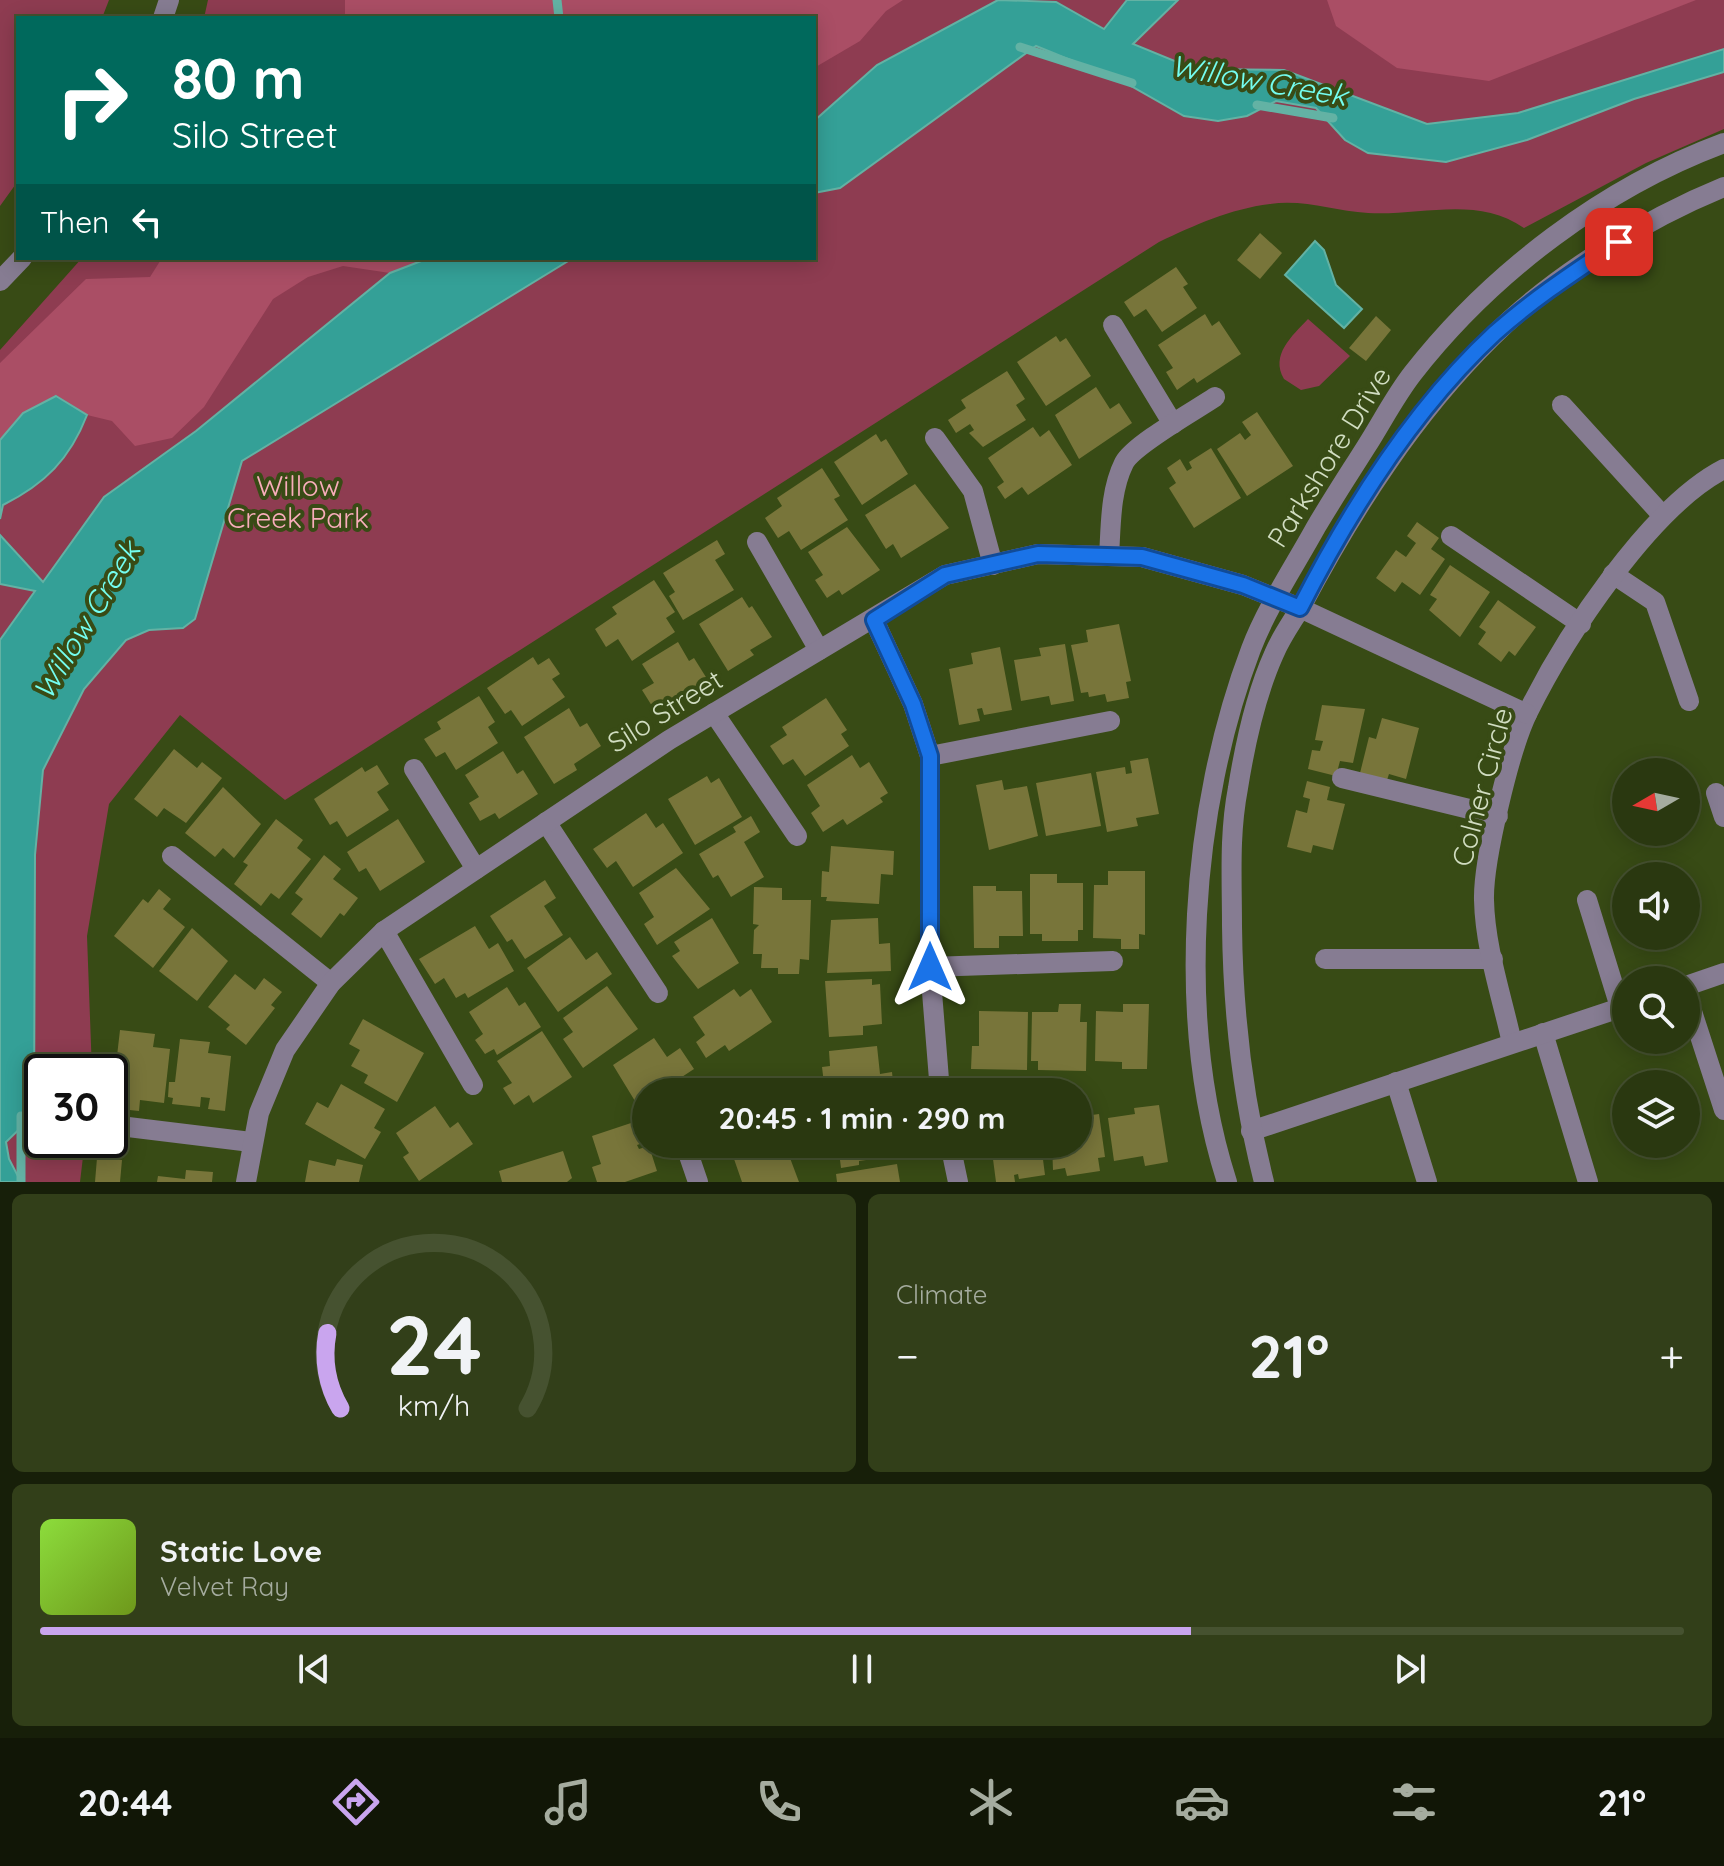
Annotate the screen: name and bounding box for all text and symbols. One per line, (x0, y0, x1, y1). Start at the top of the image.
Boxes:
text: 80 m (172, 43, 304, 113)
water label: Willow Creek (1168, 46, 1353, 115)
icon: right (40, 48, 144, 152)
text: Silo Street (172, 112, 338, 157)
icon: left (125, 200, 169, 244)
text: Then (40, 203, 109, 241)
pin (1585, 208, 1653, 276)
icon: arrive (1597, 220, 1641, 264)
street label: Parkshore Drive (1259, 360, 1398, 553)
park label: Willow Creek Park (227, 468, 369, 535)
water label: Willow Creek (24, 532, 150, 707)
street label: Silo Street (601, 662, 729, 760)
street label: Colner Circle (1444, 704, 1520, 870)
north arrow (1612, 758, 1700, 846)
map controls (1612, 758, 1700, 1158)
button: sound (1612, 862, 1700, 950)
position arrow (888, 925, 972, 1009)
button: search (1612, 966, 1700, 1054)
speed limit sign: 30 (24, 1054, 128, 1158)
button: layers (1612, 1070, 1700, 1158)
text: 20:45 · 1 min · 290 m (719, 1099, 1005, 1137)
text: Climate (896, 1278, 987, 1311)
text: 24 (386, 1292, 482, 1396)
text: 21° (1249, 1318, 1330, 1393)
text: − (896, 1328, 919, 1383)
text: + (1659, 1328, 1684, 1383)
text: km/h (398, 1387, 470, 1423)
text: Static Love (160, 1532, 322, 1570)
text: Velvet Ray (160, 1570, 289, 1603)
icon: previous (292, 1647, 336, 1691)
icon: pause (840, 1647, 884, 1691)
icon: next (1388, 1647, 1432, 1691)
icon: directions (328, 1774, 384, 1830)
icon: music (540, 1774, 596, 1830)
icon: phone (751, 1774, 807, 1830)
icon: climate (963, 1774, 1019, 1830)
icon: car (1174, 1774, 1230, 1830)
icon: filters (1386, 1774, 1442, 1830)
text: 20:44 (78, 1780, 173, 1825)
text: 21° (1597, 1780, 1646, 1825)

